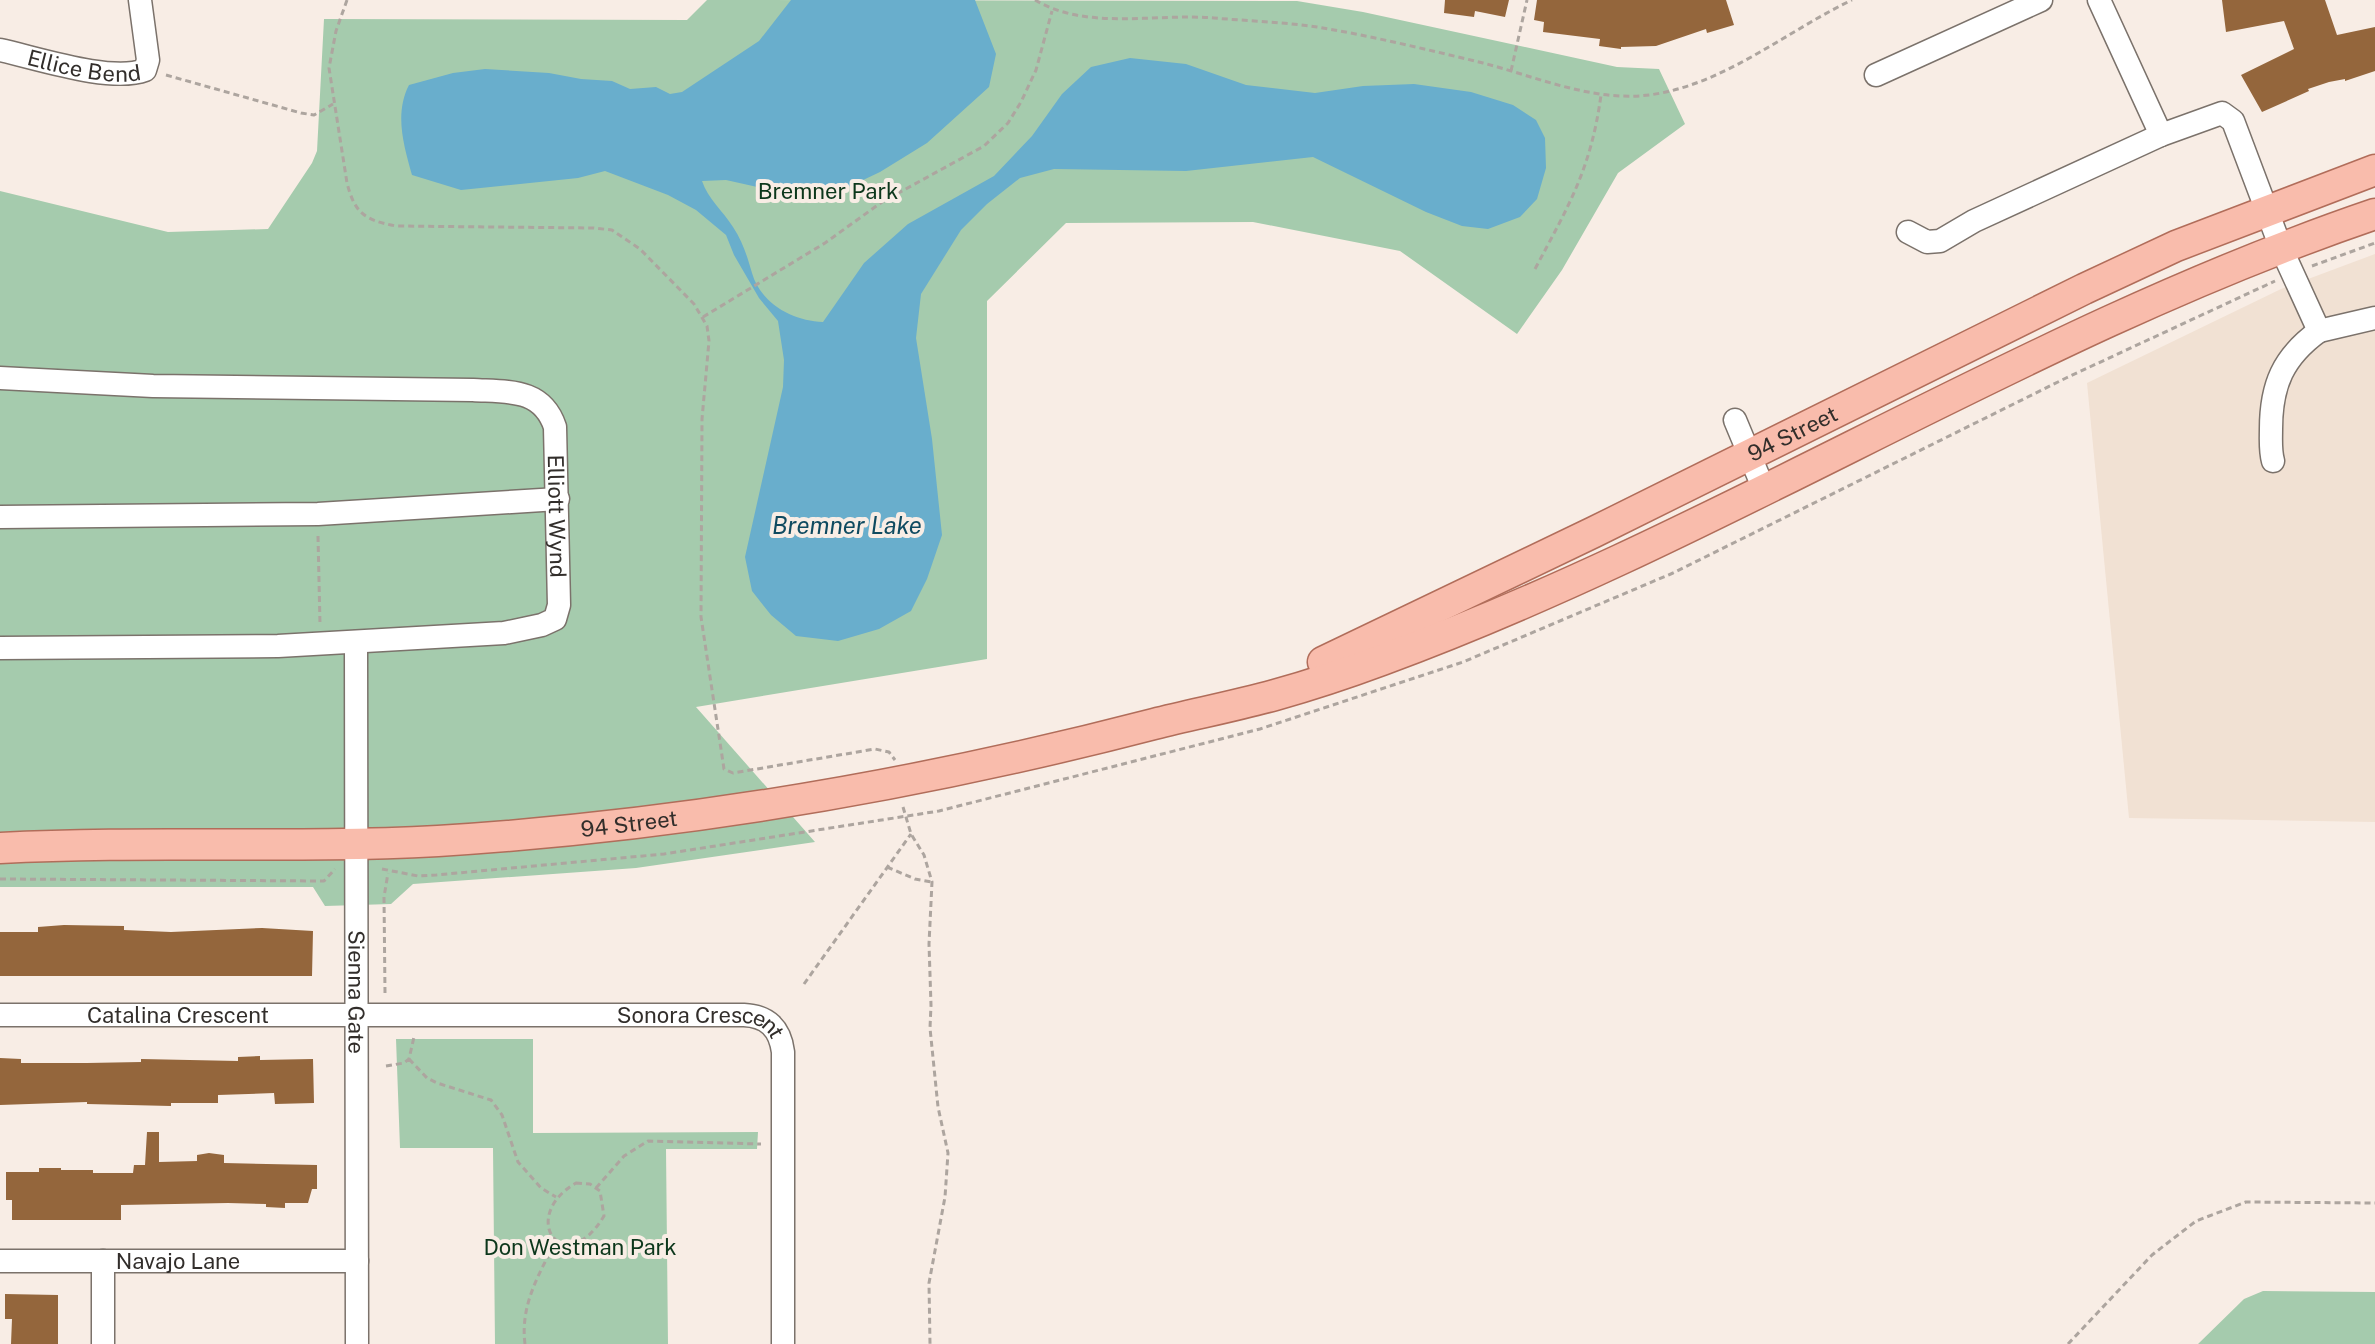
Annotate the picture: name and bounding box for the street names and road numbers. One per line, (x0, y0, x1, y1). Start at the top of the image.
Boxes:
street label: Ellice Bend (25, 44, 143, 87)
street label: 94 Street (1743, 400, 1842, 467)
street label: Elliott Wynd (543, 454, 571, 578)
street label: 94 Street (579, 805, 679, 842)
street label: Sienna Gate (343, 930, 370, 1054)
street label: Catalina Crescent (87, 1002, 269, 1028)
street label: Sonora Crescent (617, 1002, 790, 1043)
street label: Navajo Lane (116, 1248, 240, 1274)

